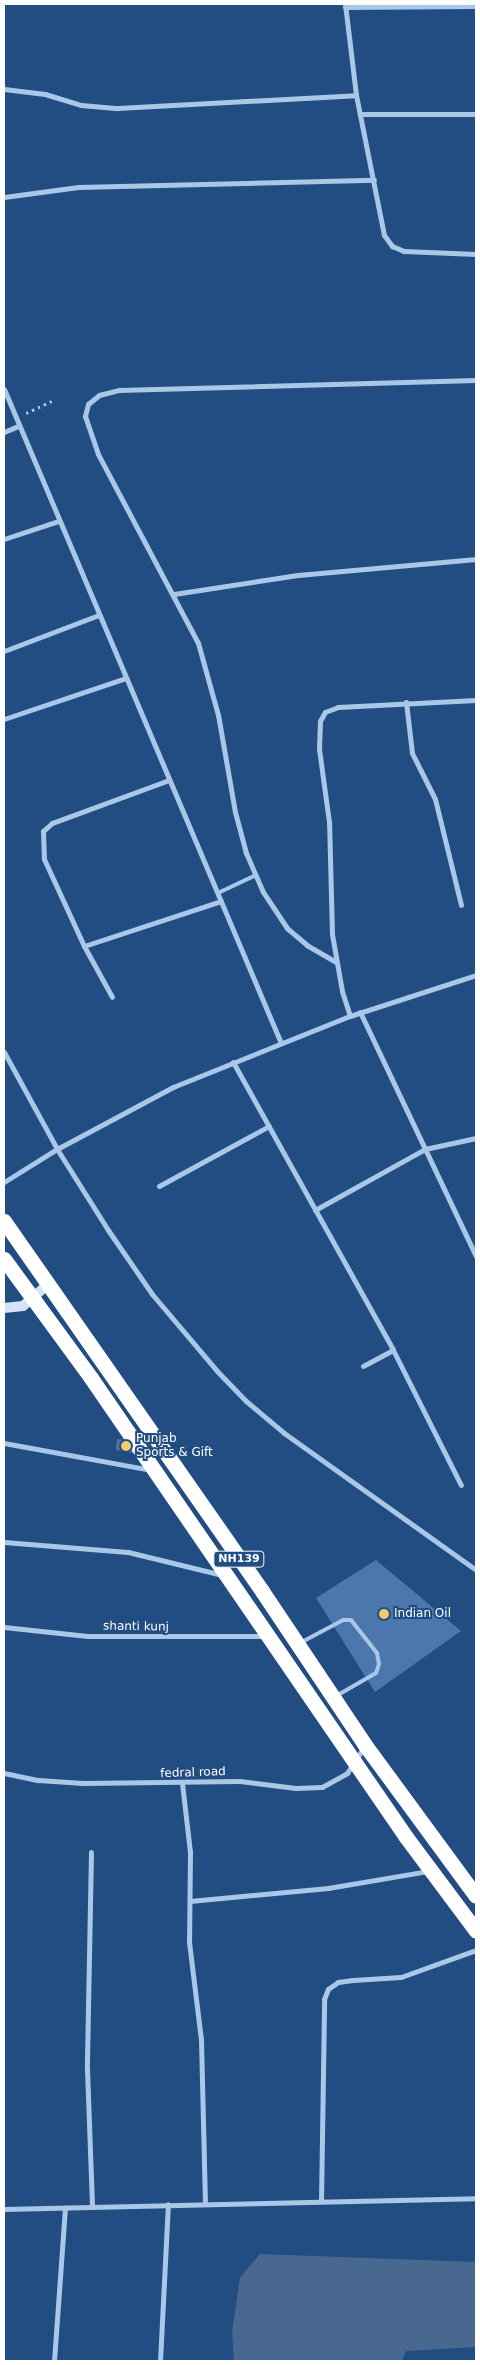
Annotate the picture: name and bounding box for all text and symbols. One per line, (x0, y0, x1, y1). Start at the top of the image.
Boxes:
place label: Punjab Sports & Gift (136, 1432, 213, 1460)
marker: Punjab Sports & Gift (120, 1440, 132, 1452)
road number: NH139 (213, 1550, 265, 1568)
place label: Indian Oil (394, 1607, 451, 1621)
marker: Indian Oil (378, 1608, 390, 1620)
street label: shanti kunj (103, 1619, 169, 1635)
street label: fedral road (160, 1765, 226, 1781)

